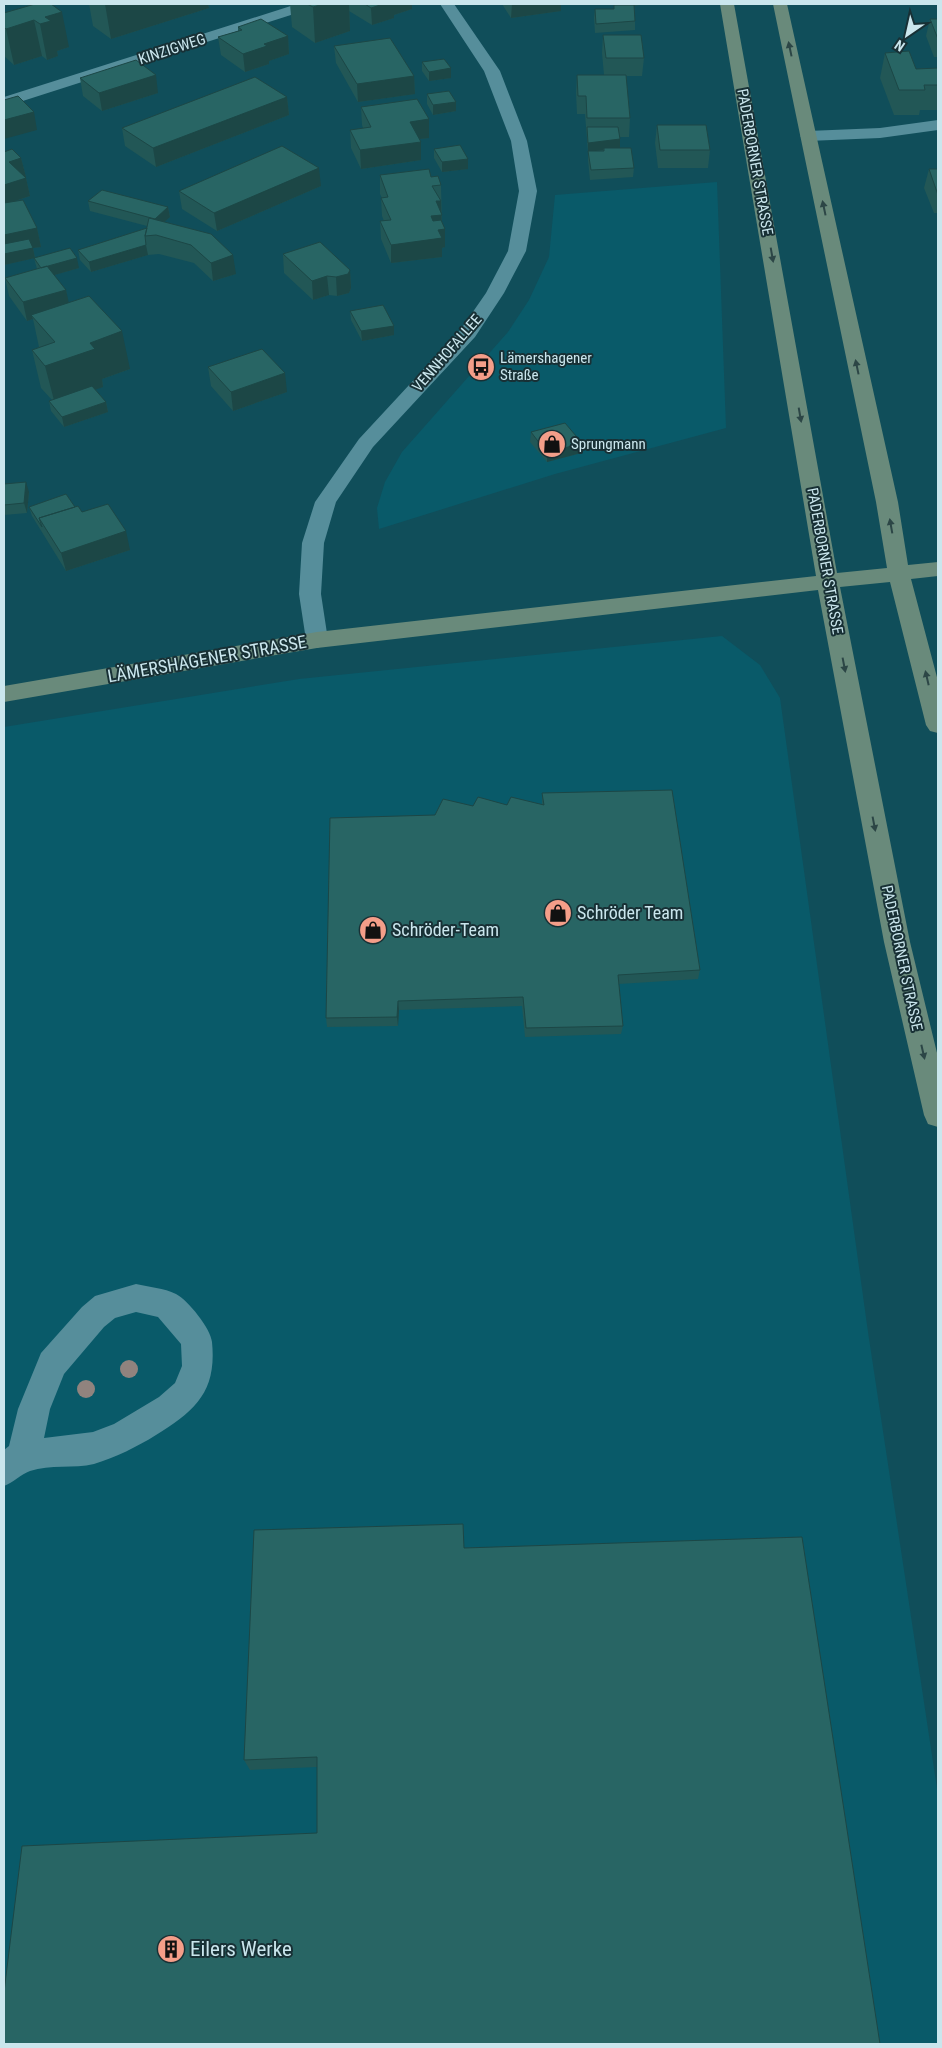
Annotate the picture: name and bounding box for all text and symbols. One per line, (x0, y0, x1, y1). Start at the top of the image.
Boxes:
north arrow (882, 10, 932, 60)
street label: KINZIGWEG (136, 30, 208, 68)
text: N (892, 37, 908, 55)
one-way arrow (786, 41, 794, 57)
street label: PADERBORNER STRASSE (733, 87, 777, 237)
one-way arrow (819, 199, 827, 215)
one-way arrow (768, 248, 776, 264)
street label: VENNHOFALLEE (409, 311, 485, 395)
place label: Lämershagener Straße (500, 349, 592, 384)
bus stop icon: Lämershagener Straße (466, 352, 496, 382)
one-way arrow (853, 358, 861, 374)
one-way arrow (796, 408, 804, 424)
shop icon: Sprungmann (537, 429, 567, 459)
place label: Sprungmann (571, 435, 646, 453)
street label: PADERBORNER STRASSE (803, 486, 847, 636)
one-way arrow (887, 517, 895, 533)
street label: LÄMERSHAGENER STRASSE (106, 631, 308, 686)
one-way arrow (840, 657, 848, 673)
one-way arrow (923, 671, 931, 686)
one-way arrow (871, 817, 879, 833)
street label: PADERBORNER STRASSE (878, 884, 926, 1032)
shop icon: Schröder Team (543, 898, 573, 928)
place label: Schröder Team (577, 902, 683, 923)
shop icon: Schröder-Team (358, 915, 388, 945)
place label: Schröder-Team (392, 919, 499, 940)
one-way arrow (919, 1044, 927, 1059)
building icon: Eilers Werke (156, 1934, 186, 1964)
place label: Eilers Werke (190, 1937, 292, 1961)

